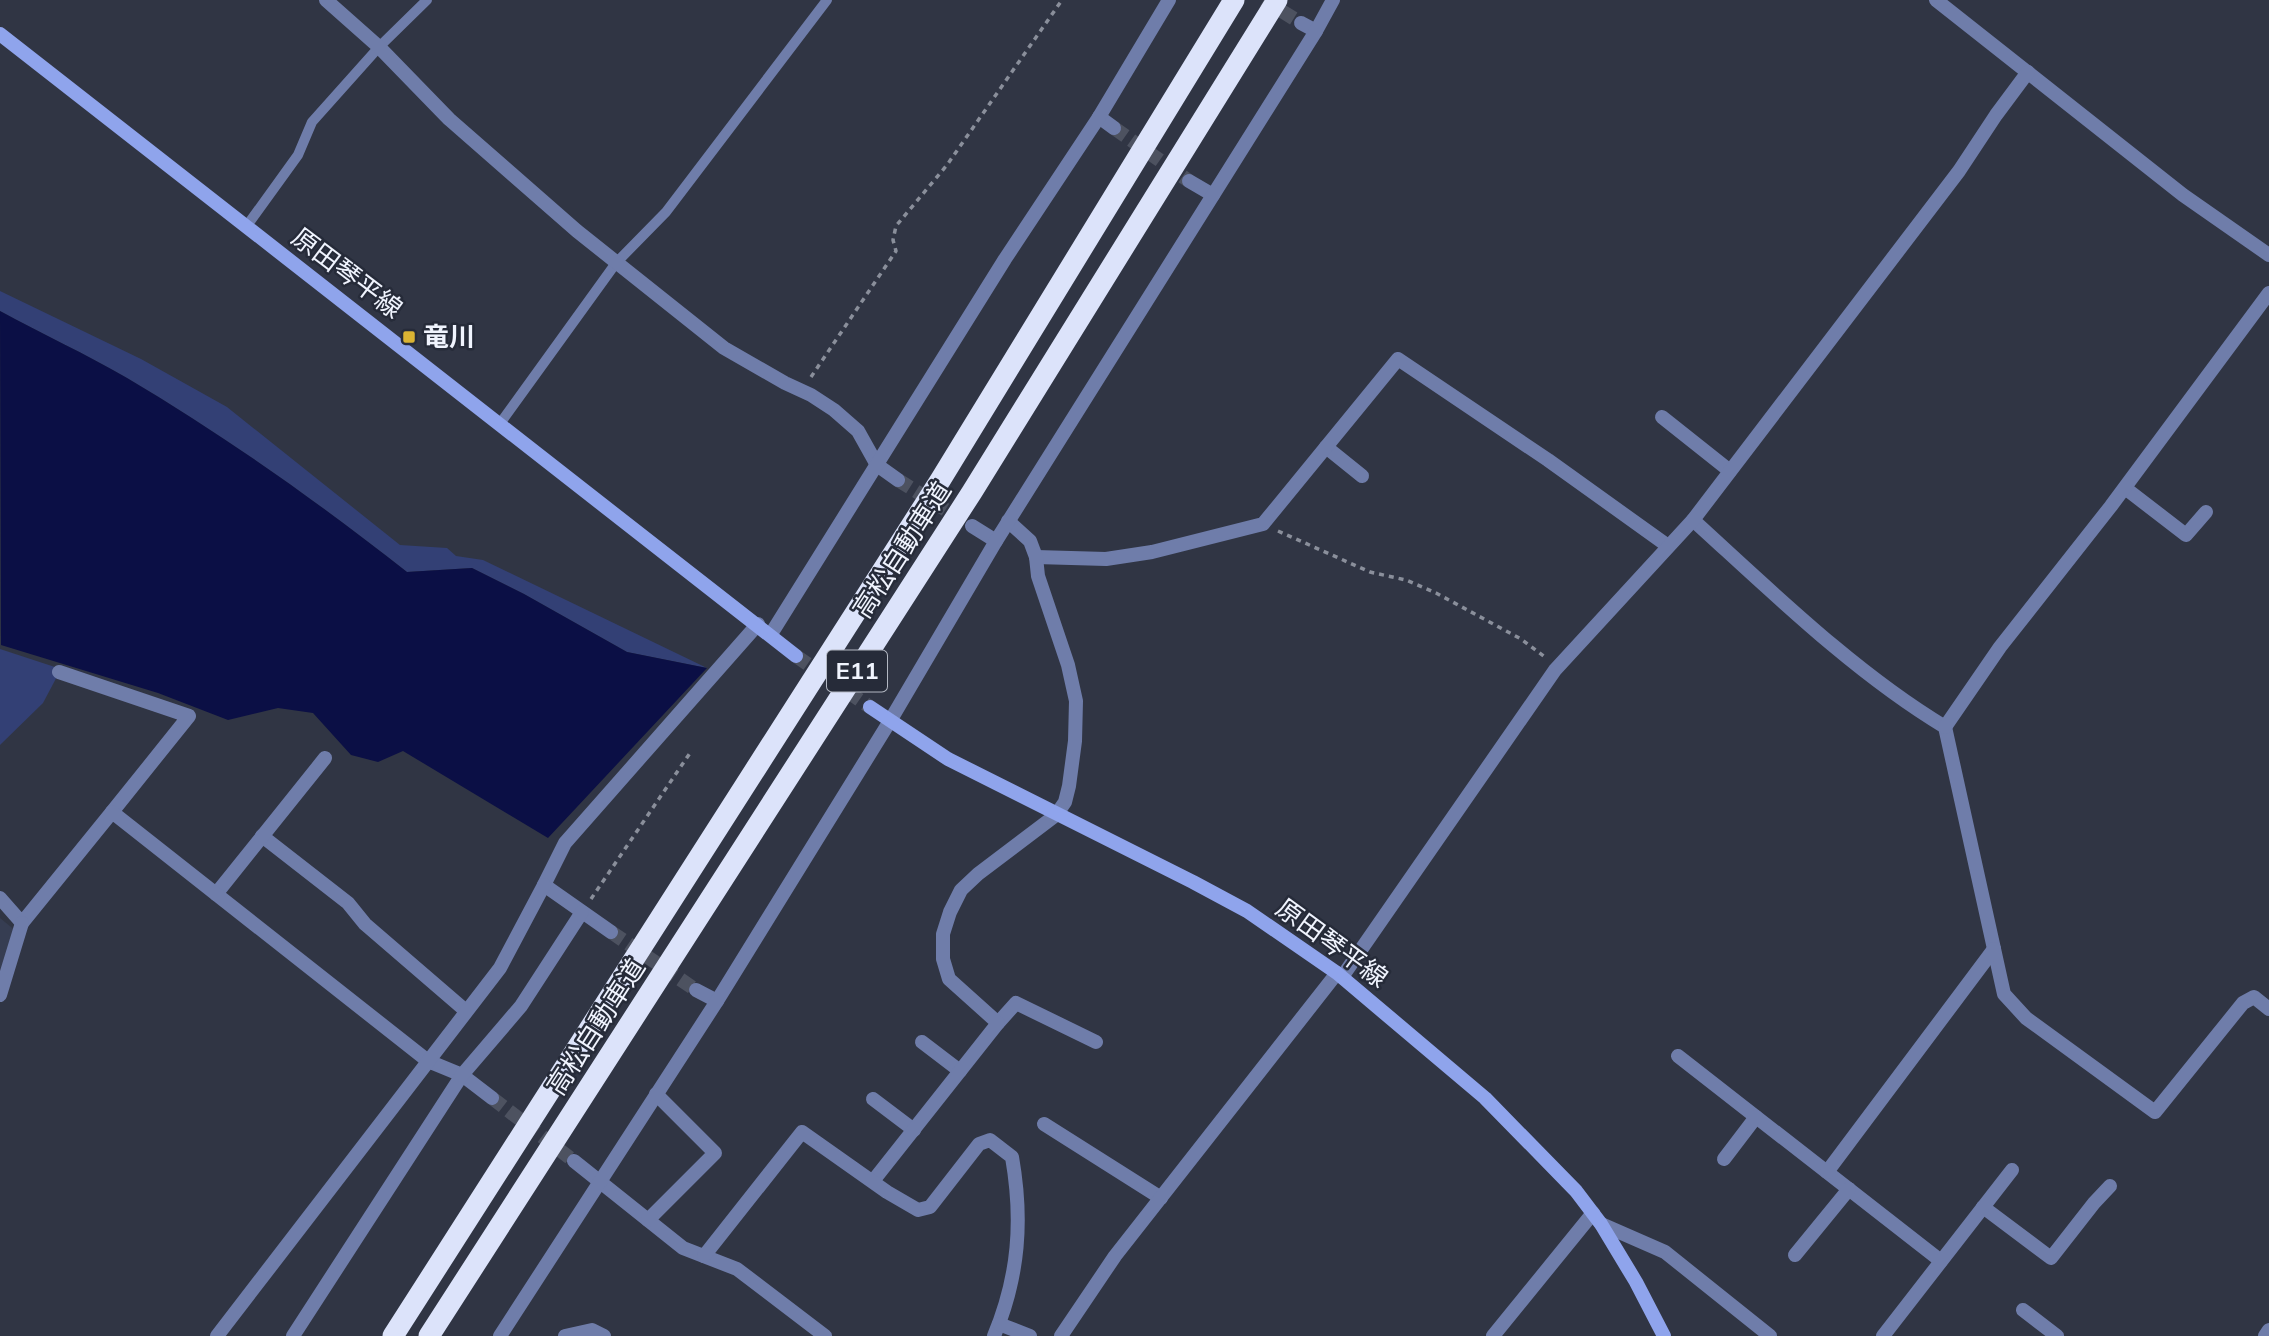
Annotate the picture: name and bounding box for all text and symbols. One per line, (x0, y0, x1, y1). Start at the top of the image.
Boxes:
street label: 原田琴平線 (285, 220, 409, 325)
place label: 竜川 (423, 320, 475, 353)
marker: 竜川 (401, 329, 417, 345)
street label: 高松自動車道 (845, 475, 958, 624)
road number: E11 (827, 650, 887, 692)
street label: 原田琴平線 (1270, 891, 1395, 994)
street label: 高松自動車道 (539, 952, 652, 1101)

